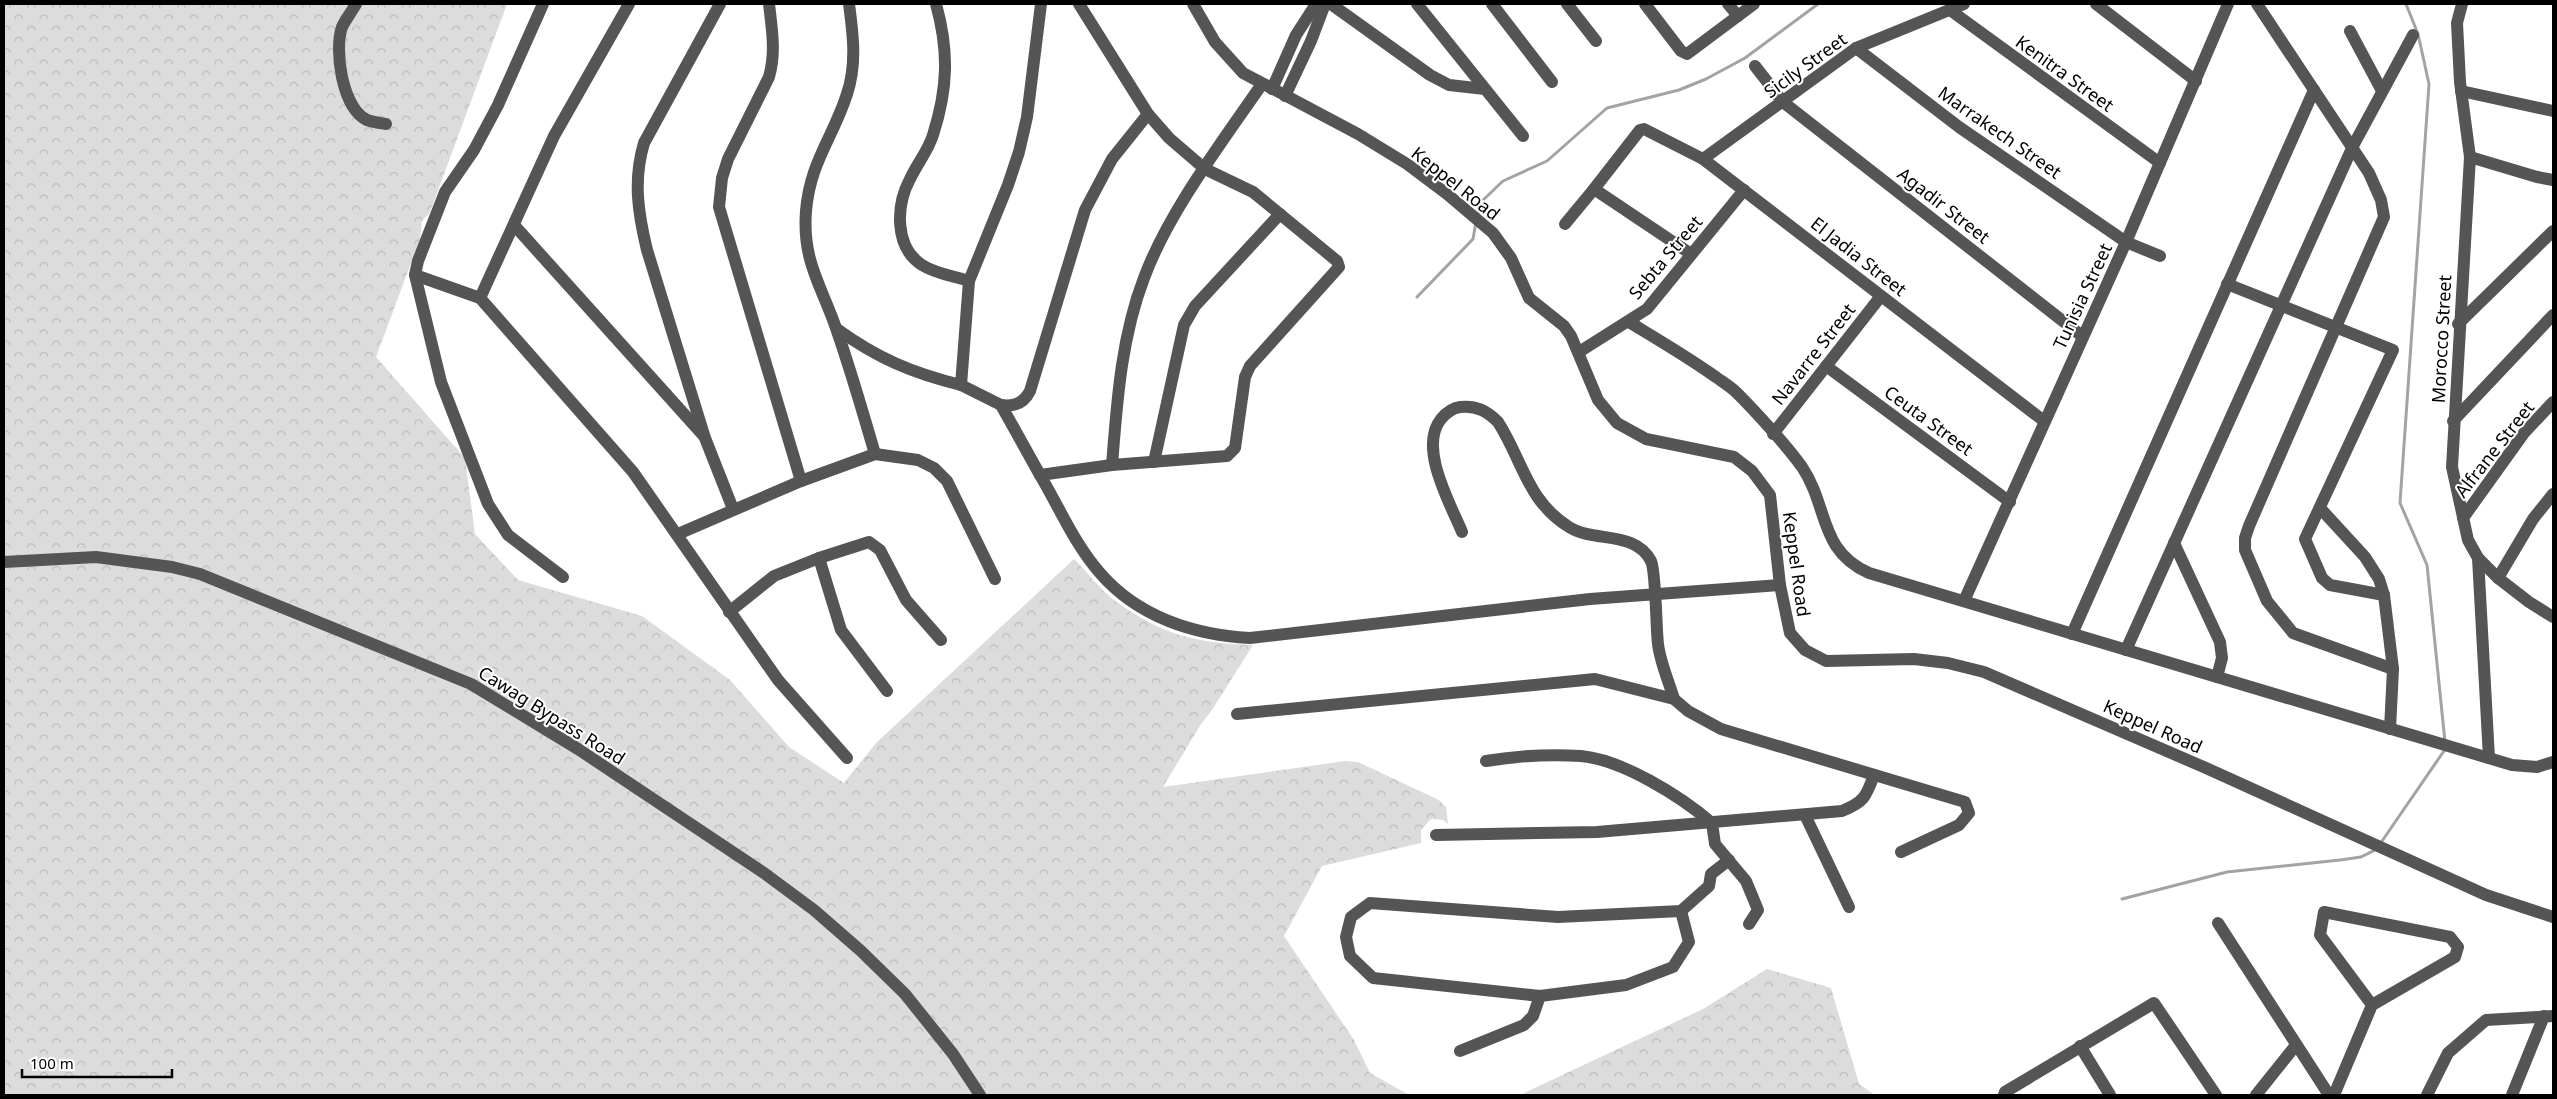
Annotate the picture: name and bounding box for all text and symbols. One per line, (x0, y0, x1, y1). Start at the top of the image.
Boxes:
street label: Sicily Street (1759, 27, 1852, 103)
street label: Kenitra Street (2011, 29, 2119, 117)
street label: Marrakech Street (1934, 80, 2067, 184)
street label: Keppel Road (1407, 141, 1505, 225)
street label: Agadir Street (1893, 161, 1995, 249)
street label: Sebta Street (1623, 210, 1707, 304)
street label: El Jadia Street (1806, 211, 1912, 301)
street label: Tunisia Street (2047, 239, 2117, 353)
street label: Morocco Street (2426, 274, 2456, 404)
street label: Navarre Street (1766, 298, 1861, 410)
street label: Ceuta Street (1880, 380, 1979, 461)
street label: Alfrane Street (2449, 396, 2539, 502)
street label: Keppel Road (1778, 510, 1816, 618)
street label: Cawag Bypass Road (474, 660, 630, 770)
street label: Keppel Road (2100, 693, 2206, 759)
scale bar (22, 1046, 172, 1078)
text: 100 m (30, 1053, 74, 1073)

